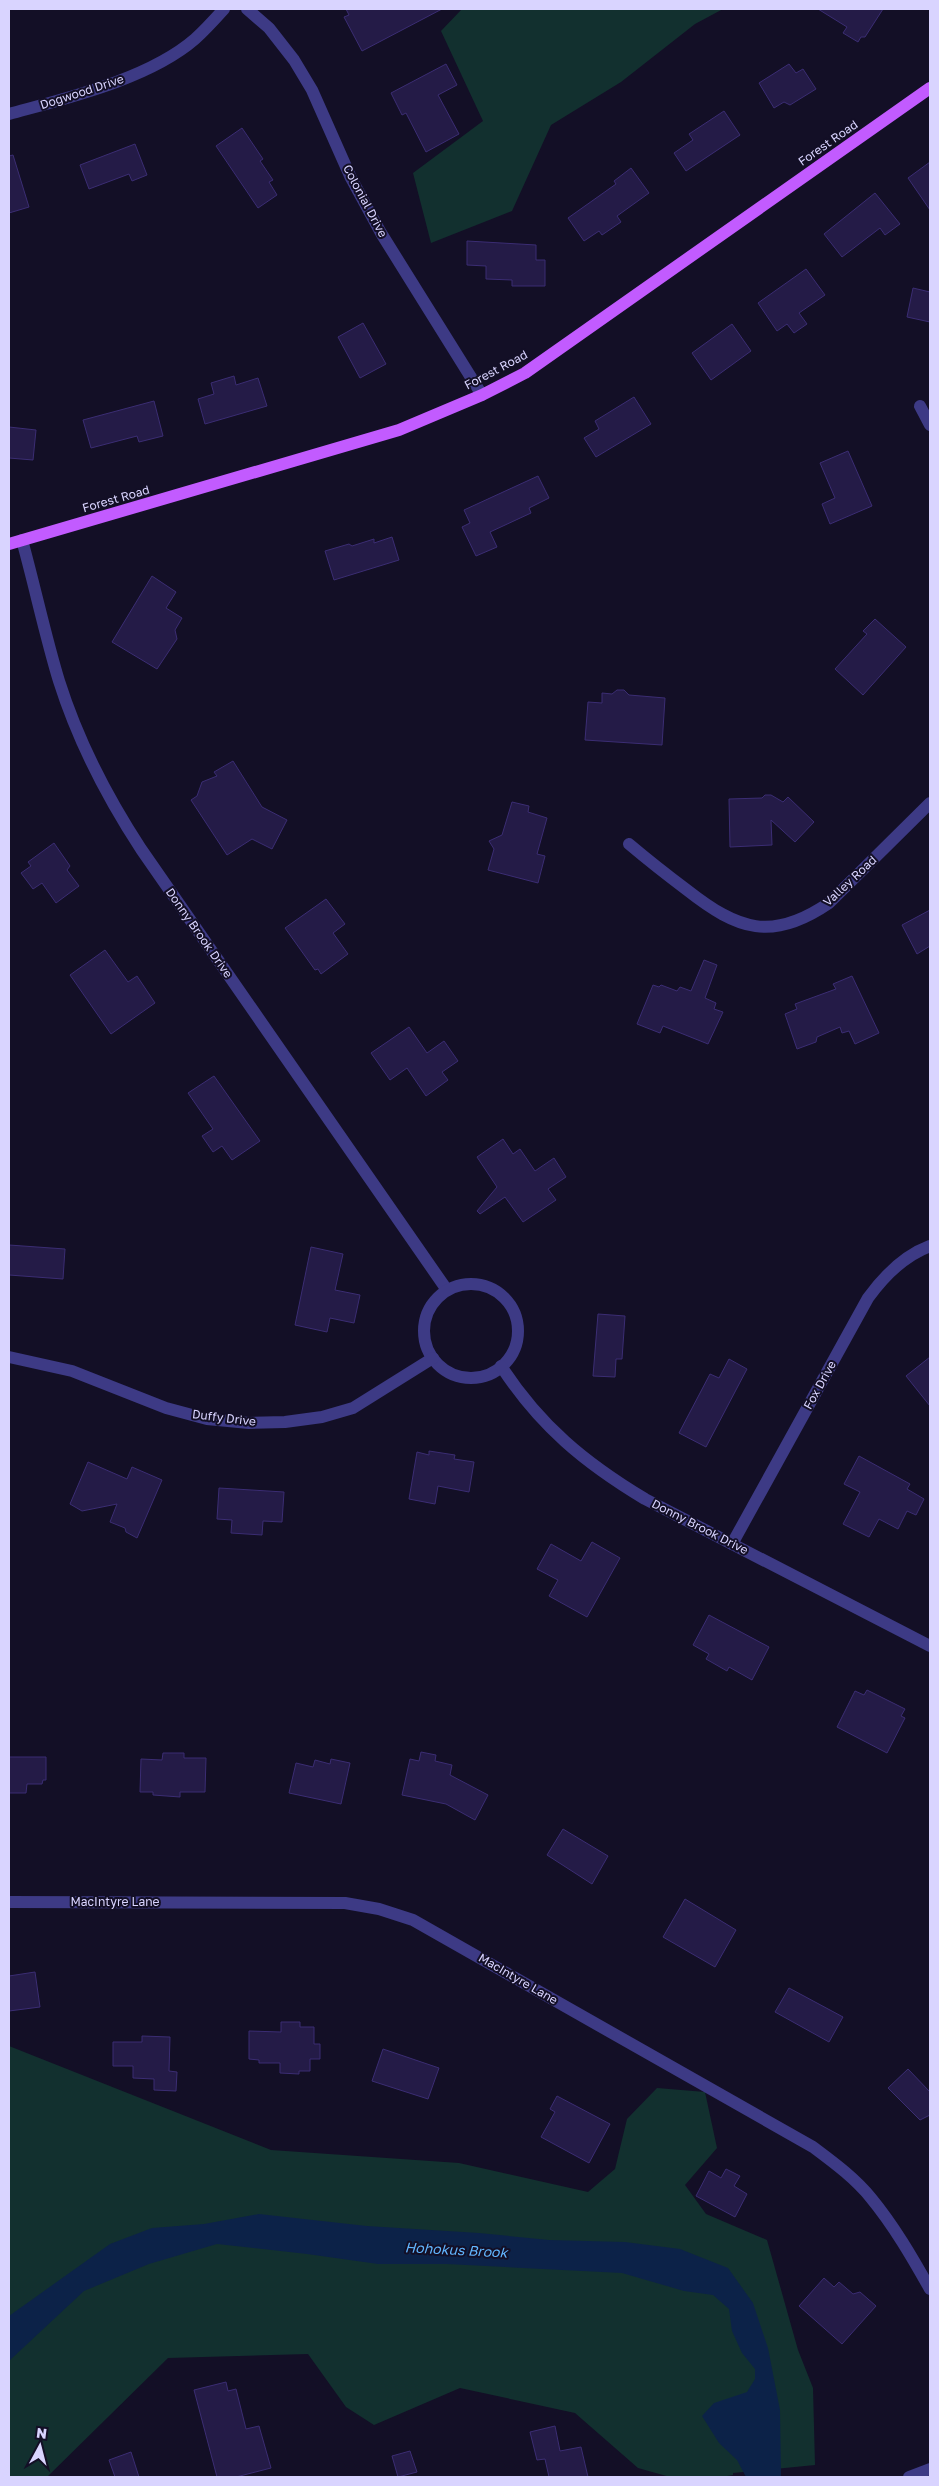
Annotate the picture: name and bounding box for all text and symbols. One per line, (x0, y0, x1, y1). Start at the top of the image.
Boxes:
street label: Dogwood Drive (38, 71, 126, 112)
street label: Forest Road (795, 117, 860, 169)
street label: Colonial Drive (340, 162, 391, 240)
street label: Forest Road (462, 347, 530, 392)
street label: Forest Road (80, 482, 151, 515)
street label: Valley Road (820, 852, 879, 909)
street label: Donny Brook Drive (163, 885, 236, 981)
street label: Fox Drive (800, 1358, 839, 1412)
street label: Duffy Drive (191, 1406, 257, 1429)
street label: Donny Brook Drive (649, 1496, 751, 1557)
street label: MacIntyre Lane (70, 1894, 160, 1909)
street label: MacIntyre Lane (476, 1950, 561, 2007)
water label: Hohokus Brook (404, 2238, 510, 2261)
north arrow (15, 2421, 65, 2471)
text: N (35, 2424, 48, 2442)

